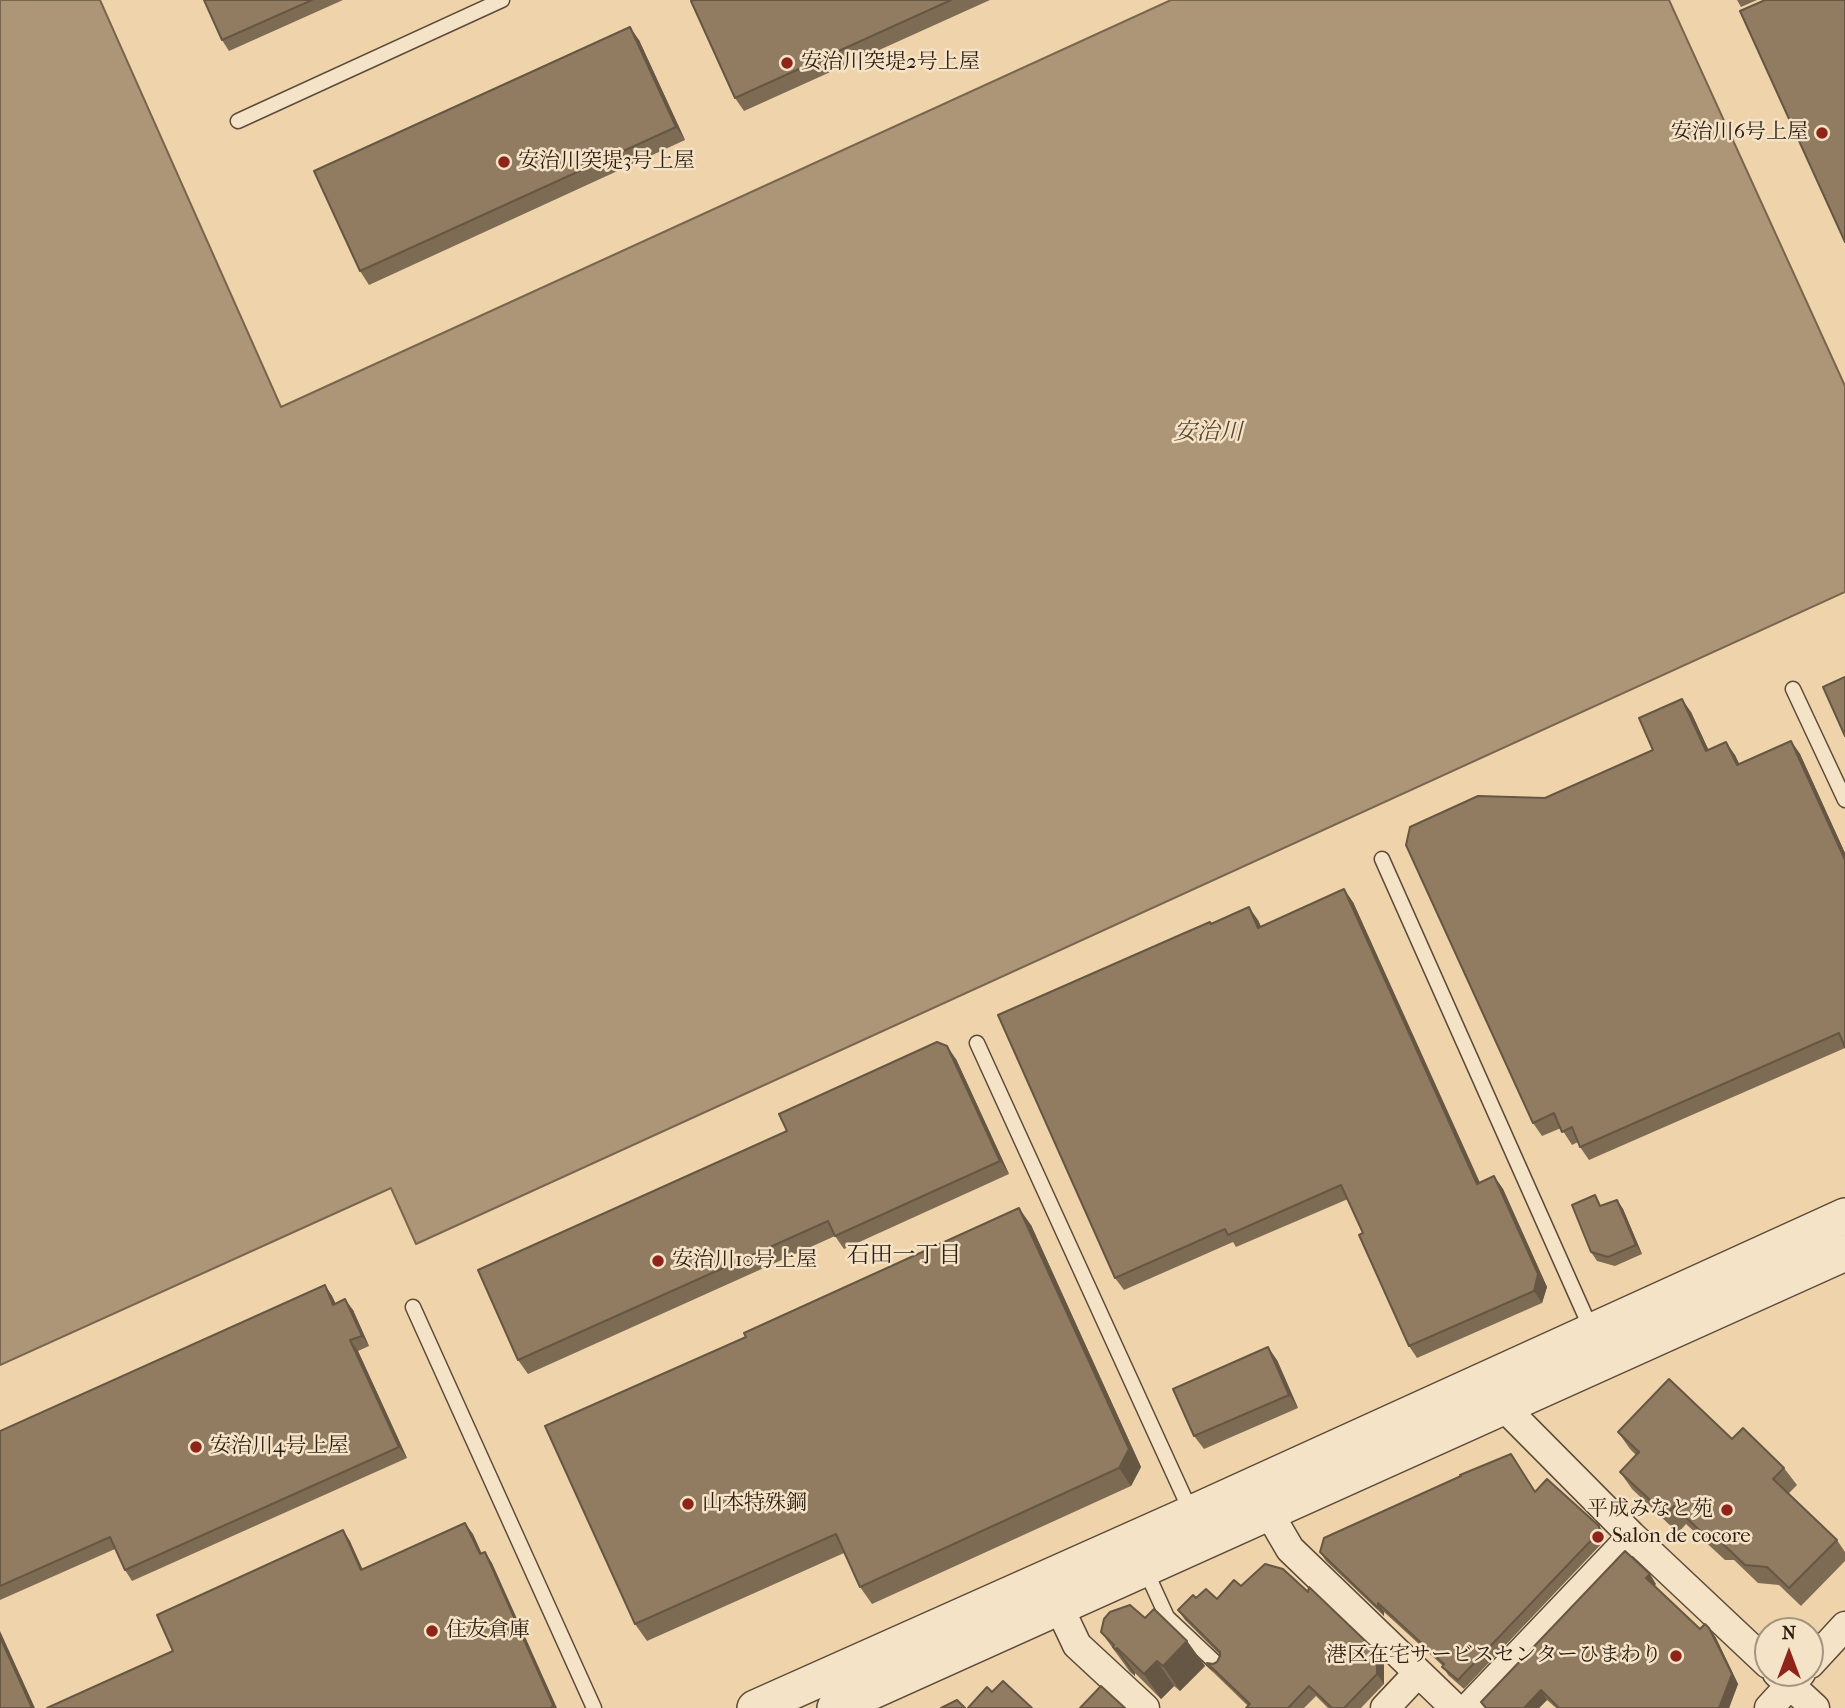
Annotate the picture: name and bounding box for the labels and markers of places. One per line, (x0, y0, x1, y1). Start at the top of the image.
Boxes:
place label: 安治川突堤2号上屋 (801, 50, 980, 76)
marker: 安治川突堤2号上屋 (779, 55, 795, 71)
place label: 安治川6号上屋 (1671, 120, 1808, 146)
marker: 安治川6号上屋 (1814, 125, 1830, 141)
place label: 安治川突堤3号上屋 (518, 149, 695, 175)
marker: 安治川突堤3号上屋 (496, 154, 512, 170)
place label: 安治川10号上屋 (672, 1248, 817, 1274)
marker: 安治川10号上屋 (650, 1253, 666, 1269)
place label: 安治川4号上屋 (210, 1434, 348, 1460)
marker: 安治川4号上屋 (188, 1439, 204, 1455)
place label: 山本特殊鋼 (702, 1491, 807, 1517)
marker: 山本特殊鋼 (680, 1496, 696, 1512)
place label: 平成みなと苑 (1587, 1497, 1713, 1523)
marker: 平成みなと苑 (1719, 1502, 1735, 1518)
place label: Salon de cocore (1612, 1524, 1751, 1550)
marker: Salon de cocore (1590, 1529, 1606, 1545)
place label: 住友倉庫 (446, 1618, 530, 1644)
marker: 住友倉庫 (424, 1623, 440, 1639)
place label: 港区在宅サービスセンターひまわり (1326, 1643, 1662, 1669)
marker: 港区在宅サービスセンターひまわり (1668, 1648, 1684, 1664)

